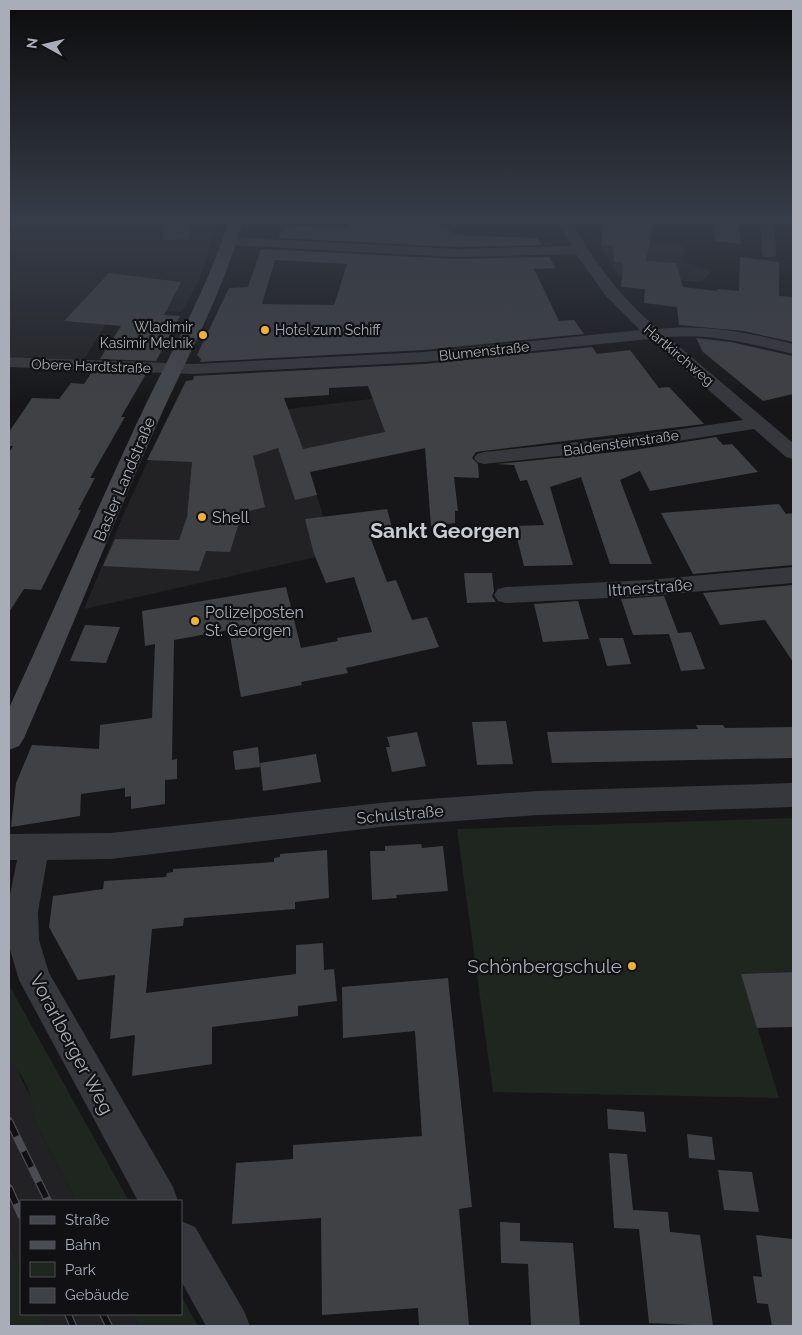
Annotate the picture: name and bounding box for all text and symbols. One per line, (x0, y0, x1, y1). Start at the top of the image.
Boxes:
north arrow (20, 20, 70, 70)
text: N (23, 37, 41, 50)
place label: Wladimir Kasimir Melnik (100, 319, 194, 351)
street label: Hartkirchweg (641, 321, 717, 389)
place label: Hotel zum Schiff (275, 322, 381, 338)
marker: Hotel zum Schiff (259, 324, 271, 336)
marker: Wladimir Kasimir Melnik (197, 329, 209, 341)
street label: Blumenstraße (438, 338, 530, 364)
street label: Obere Hardtstraße (31, 356, 151, 376)
street label: Basler Landstraße (90, 414, 159, 544)
street label: Baldensteinstraße (562, 427, 680, 459)
place label: Shell (212, 508, 250, 527)
marker: Shell (196, 511, 208, 523)
district label: Sankt Georgen (370, 518, 520, 543)
street label: Ittnerstraße (607, 575, 693, 600)
place label: Polizeiposten St. Georgen (205, 603, 304, 640)
marker: Polizeiposten St. Georgen (189, 615, 201, 627)
street label: Schulstraße (356, 801, 444, 828)
place label: Schönbergschule (467, 955, 622, 977)
marker: Schönbergschule (626, 960, 638, 972)
street label: Vorarlberger Weg (26, 970, 118, 1118)
legend (20, 1200, 182, 1315)
text: Straße (65, 1211, 110, 1229)
text: Bahn (65, 1236, 101, 1254)
text: Park (65, 1261, 96, 1279)
text: Gebäude (65, 1286, 129, 1304)

